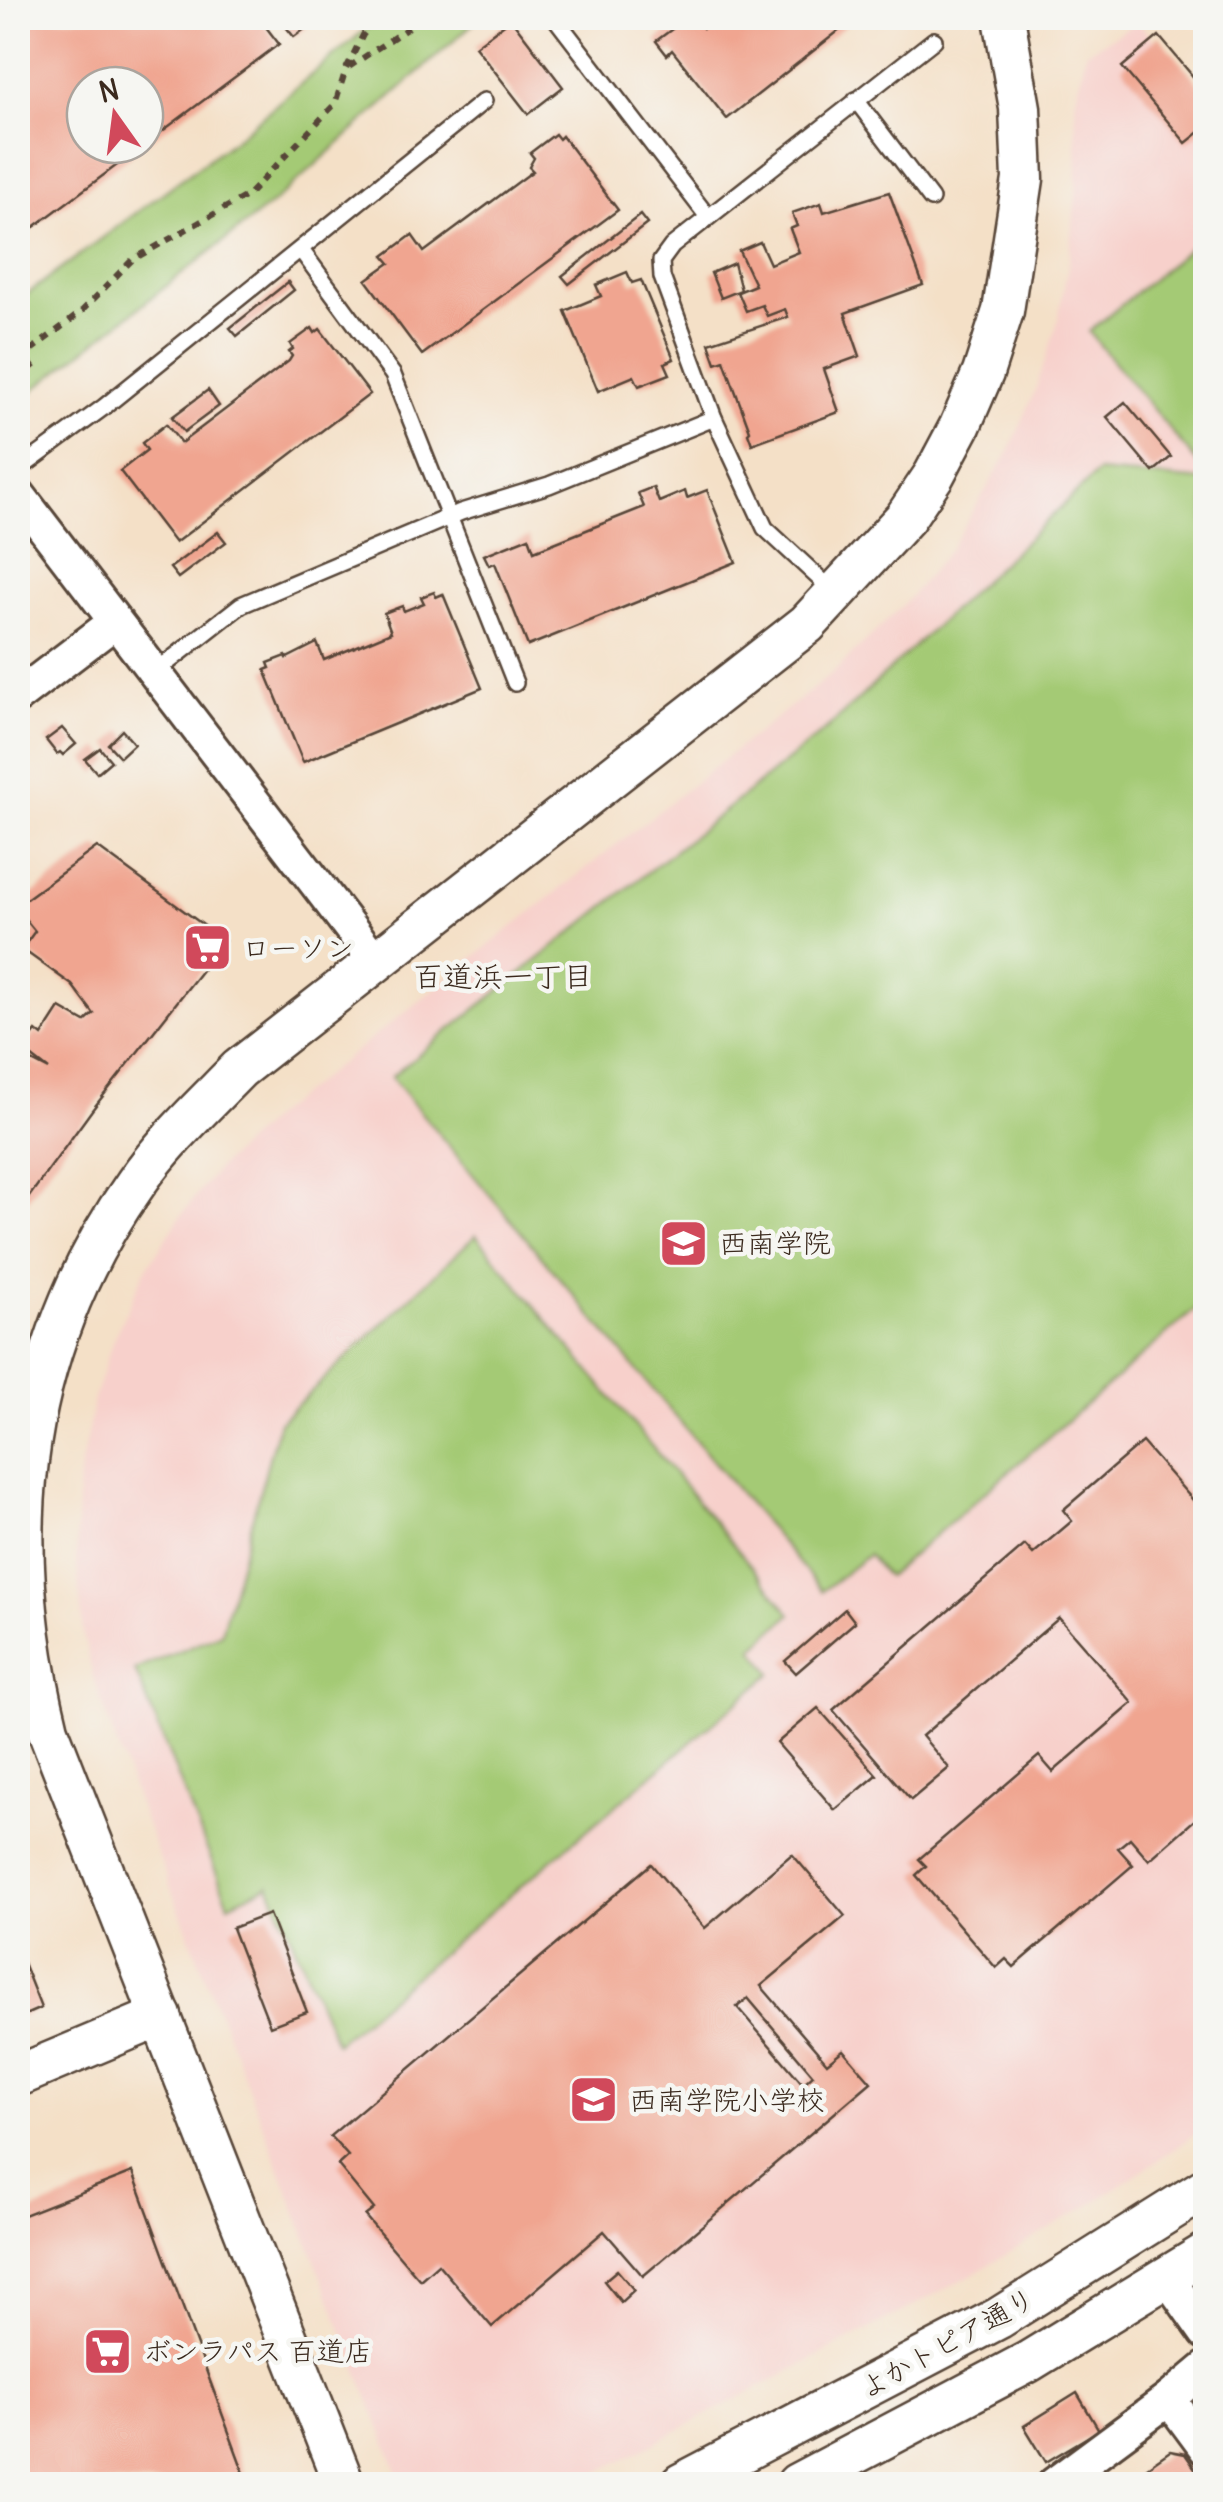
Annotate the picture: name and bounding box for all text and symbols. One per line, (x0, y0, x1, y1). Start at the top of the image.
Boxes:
north arrow (65, 65, 165, 165)
text: N (95, 71, 123, 111)
supermarket icon: ローソン (181, 922, 233, 974)
place label: ローソン (242, 930, 354, 966)
district label: 百道浜一丁目 (413, 957, 593, 995)
school or university icon: 西南学院 (658, 1217, 710, 1269)
place label: 西南学院 (719, 1225, 831, 1261)
school or university icon: 西南学院小学校 (568, 2074, 620, 2126)
place label: 西南学院小学校 (629, 2082, 825, 2118)
street label: よかトピア通り (853, 2280, 1041, 2406)
supermarket icon: ボンラパス 百道店 (82, 2325, 134, 2377)
place label: ボンラパス 百道店 (143, 2333, 373, 2369)

